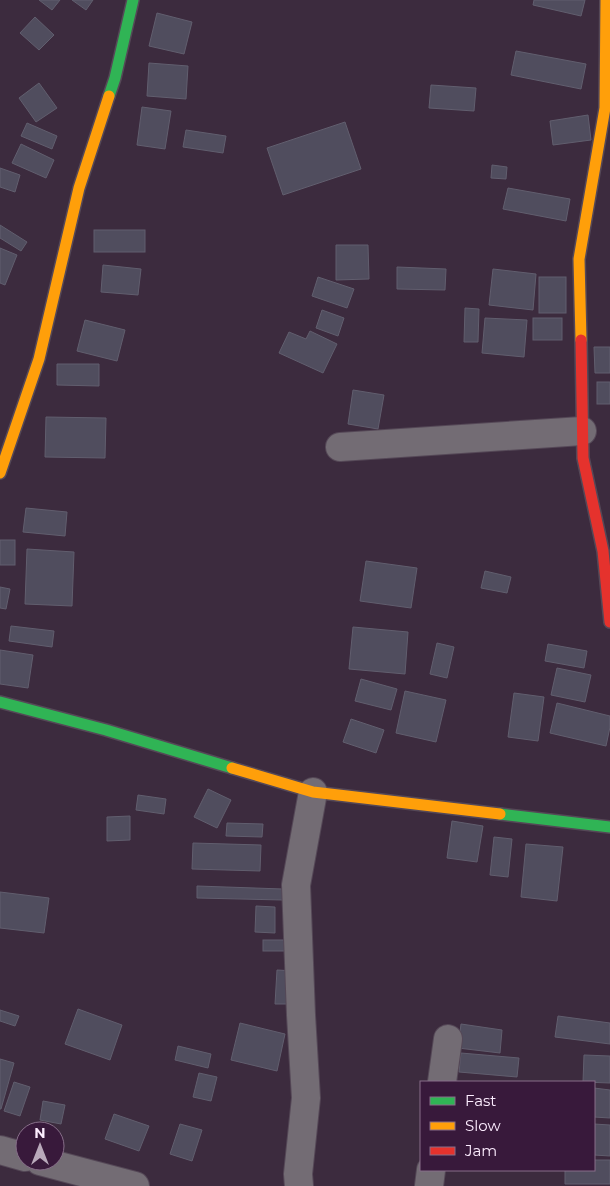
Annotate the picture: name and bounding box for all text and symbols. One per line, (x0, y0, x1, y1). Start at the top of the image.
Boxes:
legend (420, 1081, 595, 1171)
text: Fast (465, 1091, 496, 1110)
text: Slow (465, 1116, 501, 1135)
north arrow (15, 1121, 65, 1171)
text: N (34, 1124, 46, 1142)
text: Jam (464, 1141, 497, 1160)

